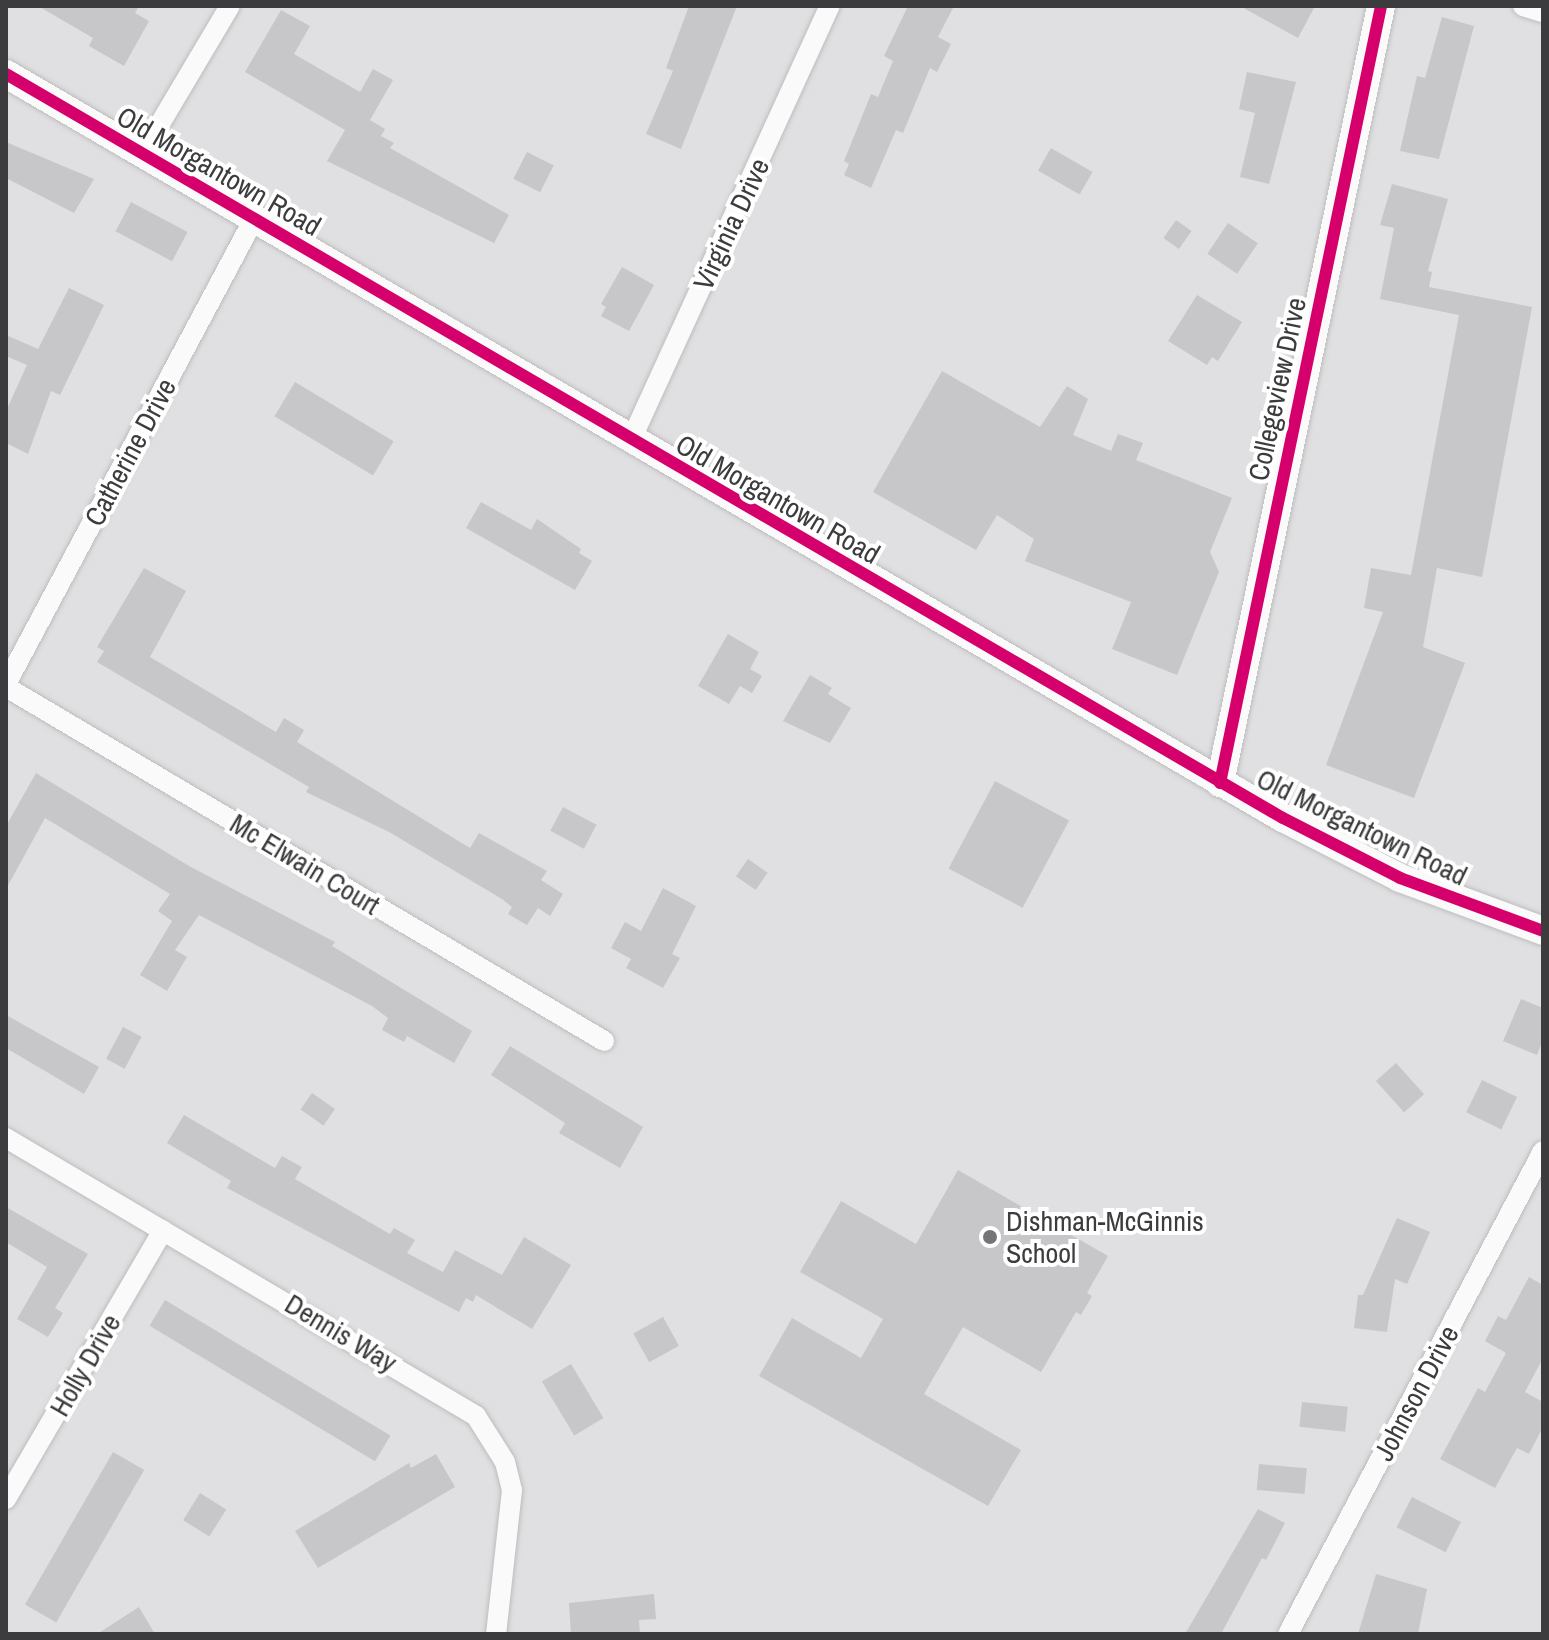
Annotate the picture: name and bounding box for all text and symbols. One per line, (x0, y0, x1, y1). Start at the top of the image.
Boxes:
street label: Old Morgantown Road (111, 99, 327, 243)
street label: Virginia Drive (686, 153, 776, 295)
street label: Collegeview Drive (1241, 294, 1313, 484)
street label: Catherine Drive (77, 373, 183, 531)
street label: Old Morgantown Road (670, 427, 886, 571)
street label: Old Morgantown Road (1251, 762, 1473, 892)
street label: Mc Elwain Court (224, 806, 386, 922)
place label: Dishman-McGinnis School (1006, 1204, 1204, 1270)
marker: Dishman-McGinnis School (981, 1228, 999, 1246)
street label: Dennis Way (279, 1287, 403, 1379)
street label: Holly Drive (42, 1308, 128, 1422)
street label: Johnson Drive (1366, 1320, 1466, 1466)

